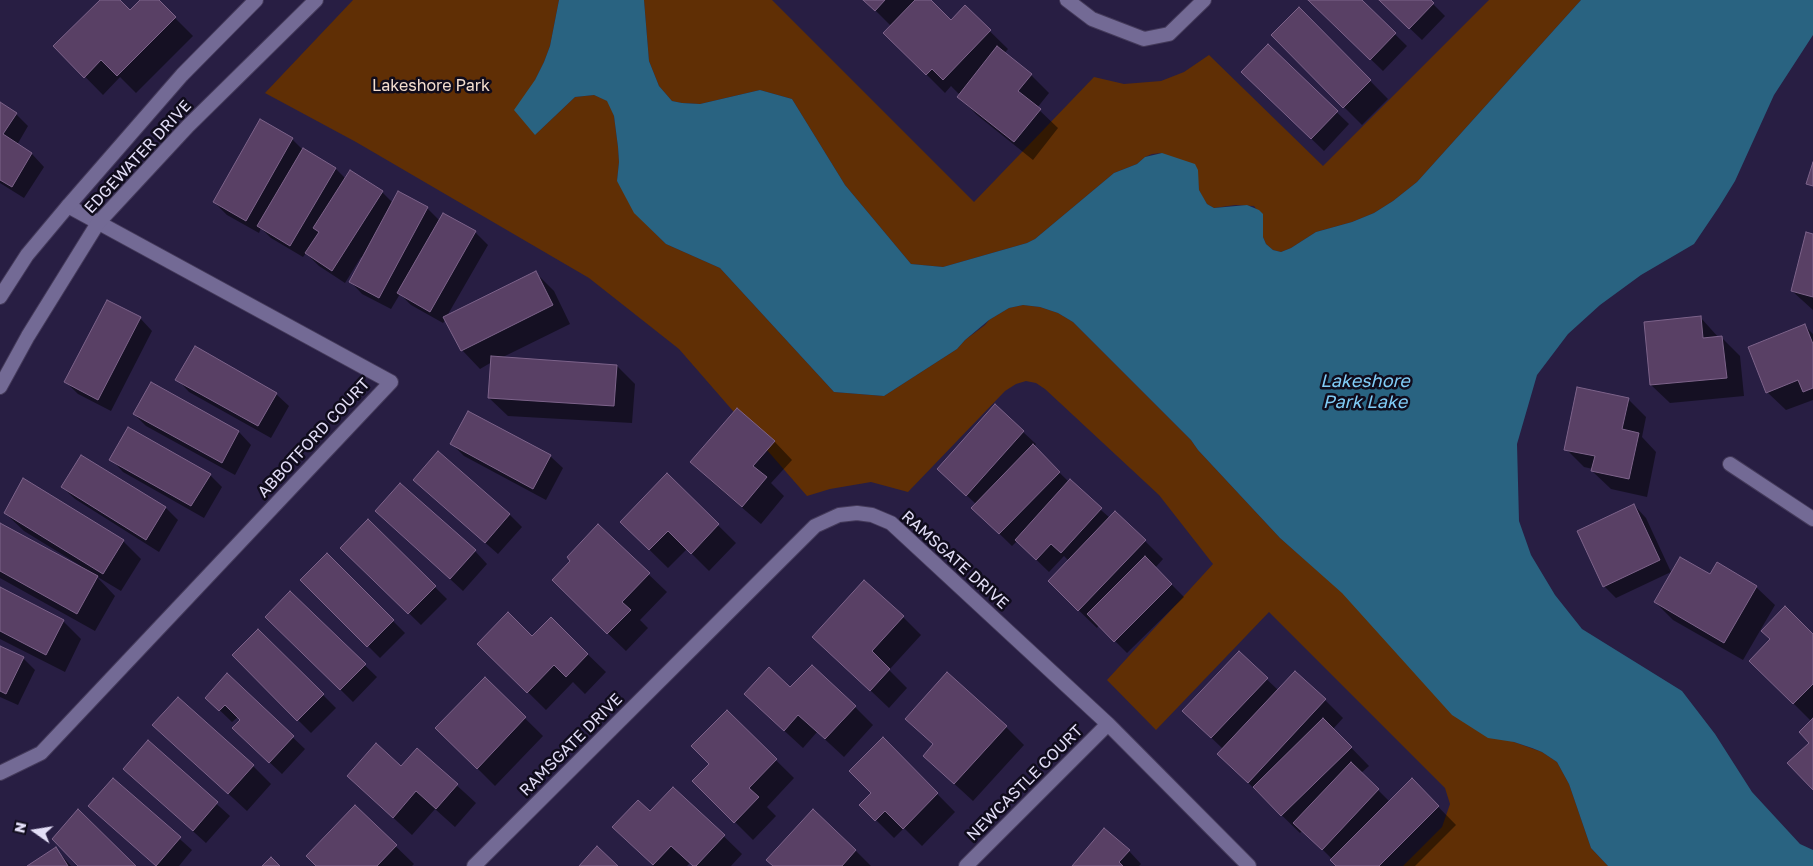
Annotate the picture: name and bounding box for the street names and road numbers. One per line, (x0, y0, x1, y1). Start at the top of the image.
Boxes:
street label: EDGEWATER DRIVE (81, 96, 195, 218)
street label: ABBOTFORD COURT (254, 374, 374, 502)
street label: RAMSGATE DRIVE (898, 507, 1012, 613)
street label: RAMSGATE DRIVE (516, 690, 626, 800)
street label: NEWCASTLE COURT (963, 721, 1087, 845)

